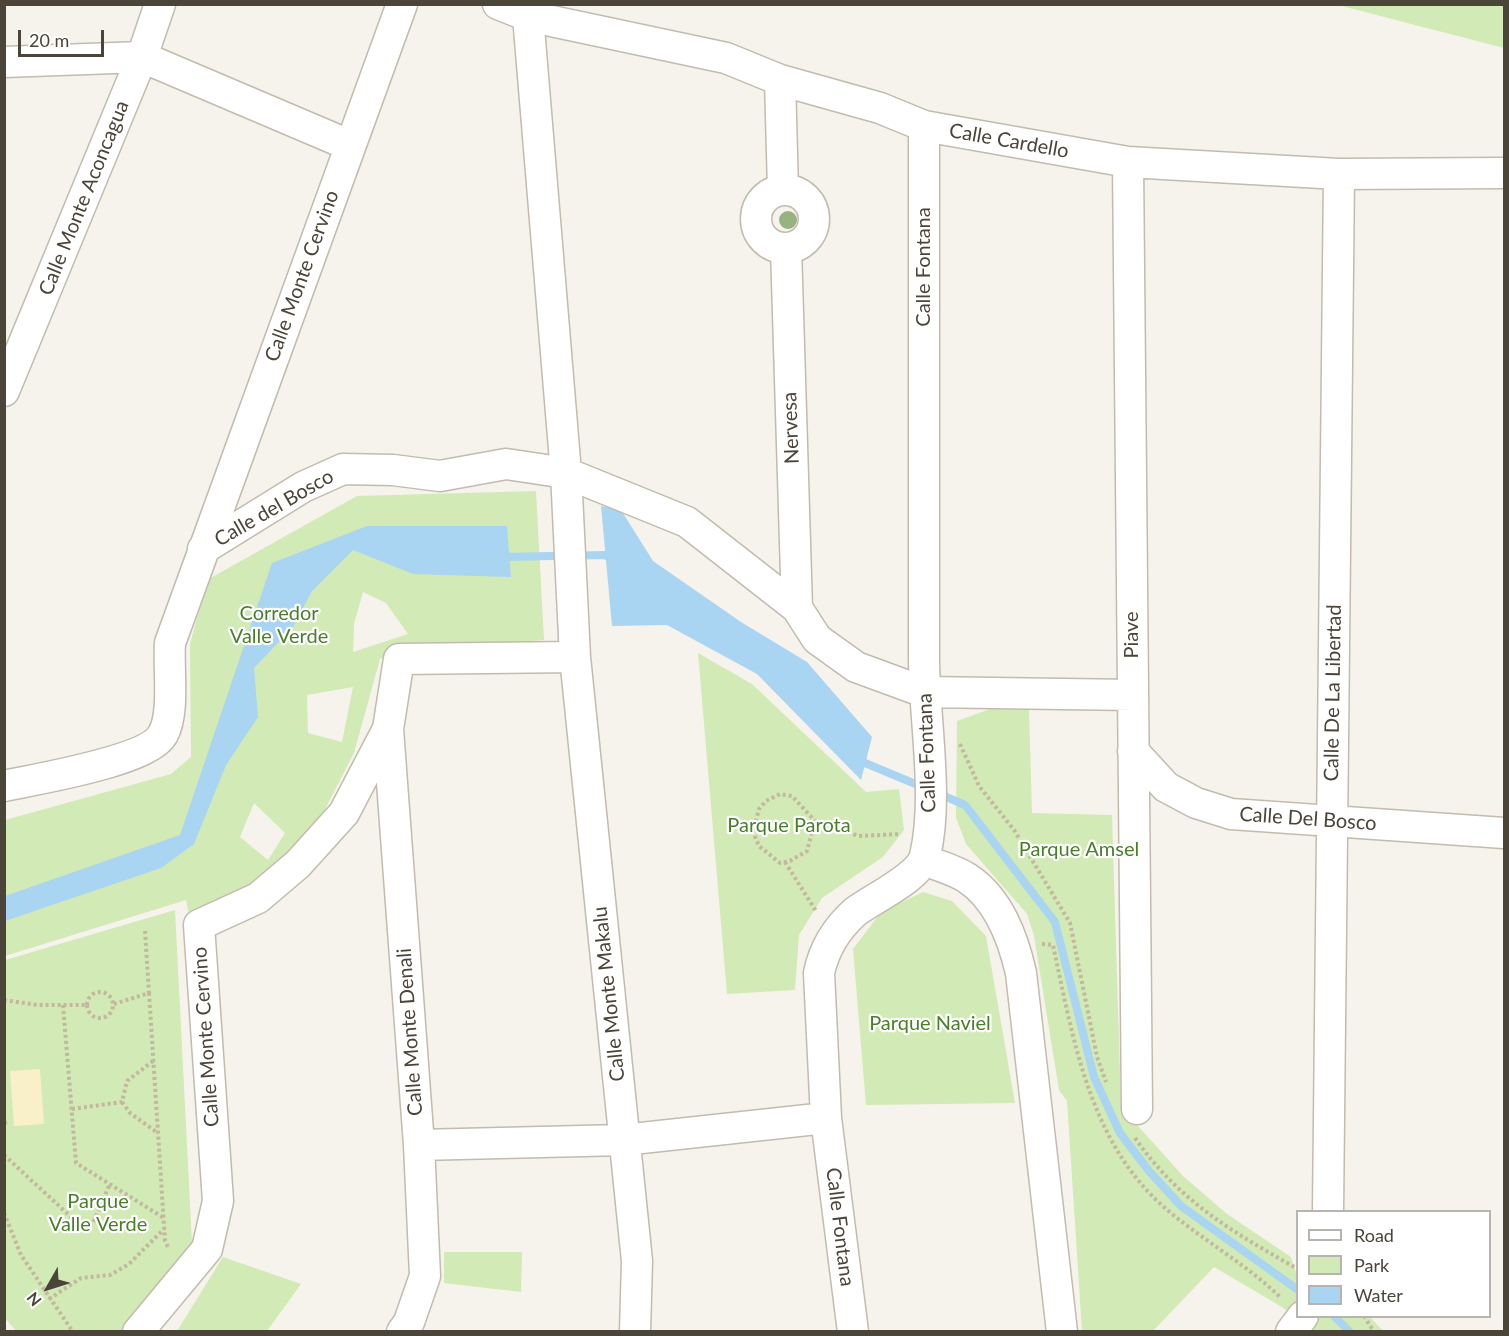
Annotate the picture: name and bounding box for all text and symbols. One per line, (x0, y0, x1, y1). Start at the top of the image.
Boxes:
scale bar (21, 18, 106, 56)
text: 20 m (29, 29, 69, 51)
street label: Calle Monte Aconcagua (34, 97, 134, 299)
street label: Calle Cardello (947, 119, 1071, 163)
street label: Calle Monte Cervino (260, 187, 344, 365)
street label: Calle Fontana (912, 207, 936, 327)
street label: Nervesa (778, 392, 804, 464)
street label: Calle del Bosco (210, 464, 338, 552)
park label: Corredor Valle Verde (230, 602, 328, 649)
street label: Calle De La Libertad (1319, 604, 1347, 782)
street label: Piave (1120, 611, 1144, 659)
street label: Calle Fontana (913, 693, 941, 813)
street label: Calle Del Bosco (1239, 802, 1377, 836)
park label: Parque Parota (727, 814, 851, 838)
park label: Parque Amsel (1019, 838, 1139, 862)
street label: Calle Monte Makalu (588, 905, 630, 1083)
street label: Calle Monte Cervino (188, 946, 224, 1128)
street label: Calle Monte Denali (392, 947, 428, 1117)
park label: Parque Naviel (869, 1012, 991, 1036)
street label: Calle Fontana (821, 1166, 859, 1288)
park label: Parque Valle Verde (49, 1190, 147, 1237)
legend (1296, 1210, 1491, 1318)
text: Road (1354, 1224, 1394, 1246)
text: Park (1354, 1254, 1389, 1276)
north arrow (18, 1258, 78, 1318)
text: Water (1354, 1284, 1403, 1306)
text: N (22, 1289, 45, 1310)

